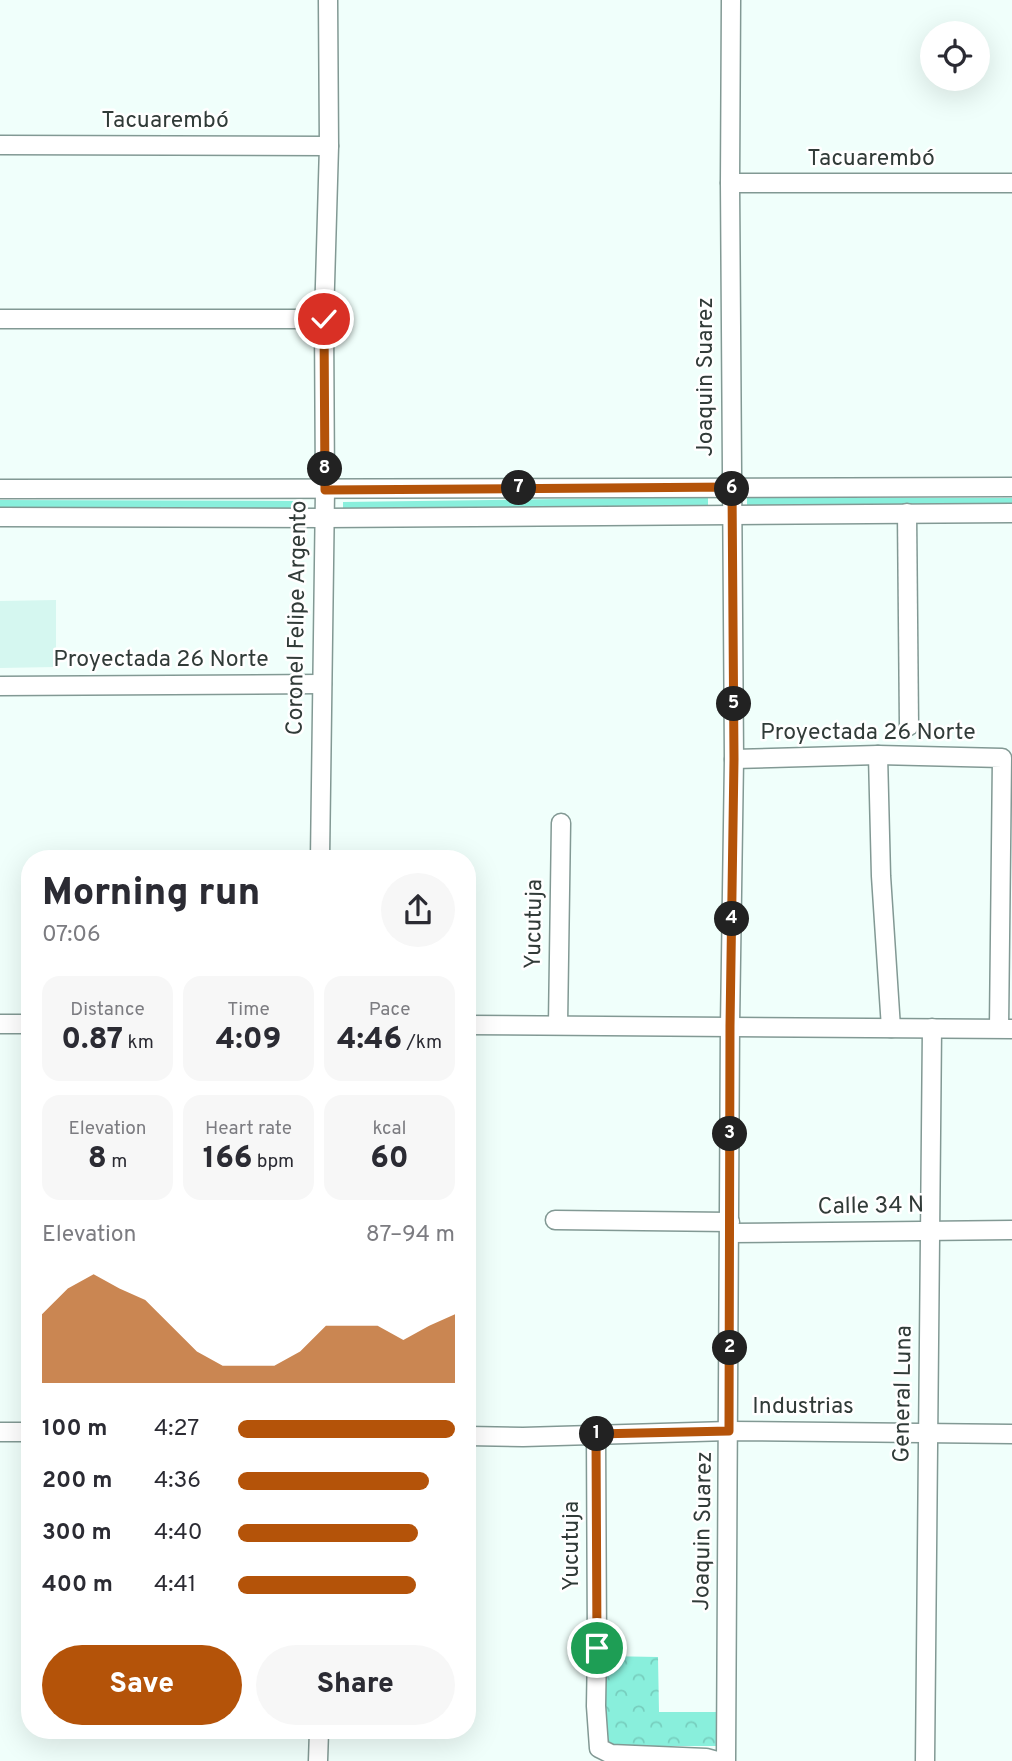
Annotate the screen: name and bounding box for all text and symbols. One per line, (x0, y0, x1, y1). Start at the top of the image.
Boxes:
map controls (920, 21, 990, 91)
button: locate (920, 21, 990, 91)
street label: Tacuarembó (101, 107, 229, 136)
street label: Tacuarembó (807, 145, 935, 174)
pin (294, 289, 354, 349)
street label: Joaquin Suarez (692, 297, 721, 457)
icon: check (305, 300, 343, 338)
pin: 8 (308, 452, 342, 486)
text: 8 (319, 456, 330, 480)
pin: 7 (502, 470, 536, 505)
pin: 6 (714, 472, 750, 506)
text: 7 (513, 475, 524, 499)
text: 6 (726, 476, 737, 500)
street label: Coronel Felipe Argento (281, 500, 315, 736)
street label: Proyectada 26 Norte (53, 646, 269, 675)
pin: 5 (716, 686, 752, 722)
text: 5 (728, 691, 739, 715)
street label: Proyectada 26 Norte (760, 719, 976, 748)
text: Morning run (42, 870, 260, 919)
button: share (381, 873, 455, 947)
street label: Yucutuja (520, 879, 550, 969)
pin: 4 (714, 902, 750, 936)
text: 4 (725, 906, 738, 930)
text: 07:06 (42, 921, 101, 950)
text: Distance (70, 998, 145, 1022)
text: Time (227, 998, 270, 1022)
text: Pace (369, 998, 410, 1022)
text: 0.87 (61, 1022, 123, 1059)
text: 4:09 (216, 1022, 281, 1059)
text: 4:46 (337, 1022, 402, 1059)
text: km (123, 1031, 154, 1055)
text: /km (402, 1031, 442, 1055)
pin: 3 (712, 1116, 748, 1152)
text: Elevation (68, 1117, 147, 1141)
text: Heart rate (205, 1117, 292, 1141)
text: kcal (373, 1117, 406, 1141)
text: 3 (724, 1121, 735, 1145)
text: 8 (88, 1141, 107, 1178)
text: 166 (203, 1141, 252, 1178)
text: 60 (370, 1141, 409, 1178)
text: m (107, 1150, 127, 1174)
text: bpm (252, 1150, 294, 1174)
street label: Calle 34 N (817, 1192, 925, 1222)
text: Elevation (42, 1221, 137, 1250)
text: 87–94 m (366, 1221, 455, 1250)
street label: General Luna (888, 1325, 920, 1463)
pin: 2 (712, 1330, 748, 1366)
text: 2 (724, 1335, 735, 1359)
street label: Industrias (752, 1393, 854, 1422)
text: 100 m (42, 1415, 107, 1444)
text: 4:27 (154, 1415, 199, 1444)
pin: 1 (580, 1416, 614, 1452)
text: 1 (593, 1421, 600, 1445)
street label: Joaquin Suarez (688, 1451, 720, 1611)
text: 200 m (42, 1467, 112, 1496)
text: 4:36 (154, 1467, 201, 1496)
street label: Yucutuja (558, 1501, 587, 1591)
text: 300 m (42, 1519, 112, 1548)
text: 4:40 (154, 1519, 203, 1548)
text: 400 m (42, 1571, 113, 1600)
text: 4:41 (154, 1571, 196, 1600)
pin (567, 1618, 627, 1678)
icon: arrive (578, 1629, 616, 1667)
button: Save (42, 1645, 242, 1725)
button: Share (256, 1645, 455, 1725)

